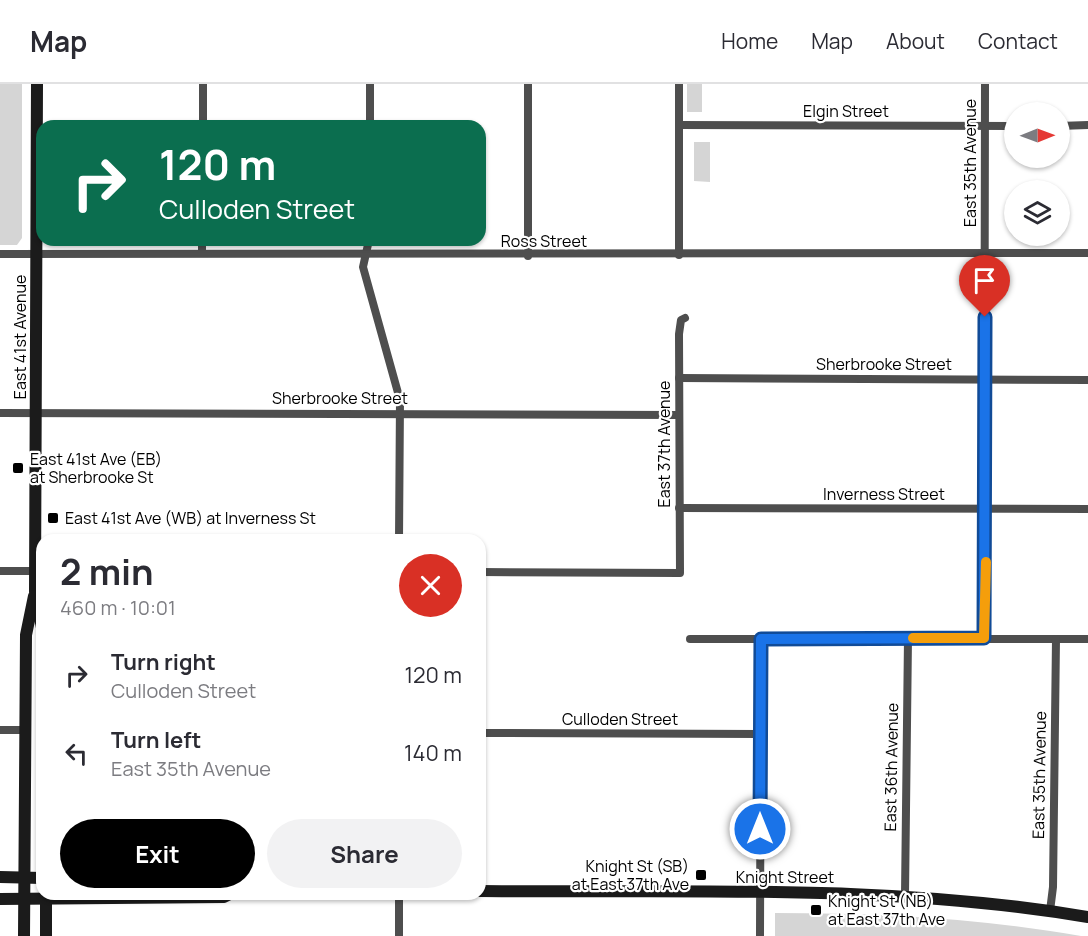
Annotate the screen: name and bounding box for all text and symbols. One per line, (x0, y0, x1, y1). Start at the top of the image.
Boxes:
text: Map (30, 22, 87, 60)
text: Home (721, 27, 778, 55)
text: Map (811, 27, 853, 55)
text: About (886, 27, 945, 55)
text: Contact (978, 27, 1058, 55)
street label: East 35th Avenue (959, 99, 981, 227)
street label: Elgin Street (803, 100, 889, 122)
north arrow (1004, 102, 1070, 168)
map controls (1004, 102, 1070, 246)
text: 120 m (159, 135, 276, 193)
icon: right (60, 144, 138, 222)
button: layers (1004, 180, 1070, 246)
text: Culloden Street (159, 190, 355, 227)
street label: Ross Street (501, 230, 587, 252)
pin (959, 255, 1010, 317)
icon: arrive (968, 264, 1001, 297)
street label: East 41st Avenue (9, 275, 31, 399)
street label: Sherbrooke Street (816, 353, 952, 375)
street label: East 37th Avenue (653, 381, 675, 507)
street label: Sherbrooke Street (272, 387, 408, 409)
place label: East 41st Ave (EB) at Sherbrooke St (30, 448, 162, 488)
marker: East 41st Ave (EB) at Sherbrooke St (11, 461, 25, 475)
street label: Inverness Street (823, 483, 945, 505)
place label: East 41st Ave (WB) at Inverness St (65, 507, 316, 529)
marker: East 41st Ave (WB) at Inverness St (46, 511, 60, 525)
text: 2 min (60, 547, 154, 596)
button: close (399, 554, 462, 617)
text: 460 m · 10:01 (60, 594, 176, 621)
text: Turn right (111, 647, 216, 677)
icon: right (60, 659, 93, 692)
text: 120 m (404, 660, 462, 690)
text: Culloden Street (111, 677, 256, 704)
street label: East 36th Avenue (879, 702, 903, 832)
street label: Culloden Street (562, 708, 678, 730)
street label: East 35th Avenue (1027, 711, 1051, 839)
text: Turn left (111, 725, 201, 755)
icon: left (60, 737, 93, 770)
text: 140 m (404, 738, 462, 768)
text: East 35th Avenue (111, 755, 271, 782)
position arrow (728, 797, 792, 861)
button: Exit (60, 819, 255, 888)
button: Share (267, 819, 462, 888)
place label: Knight St (SB) at East 37th Ave (572, 855, 689, 895)
street label: Knight Street (736, 866, 834, 888)
marker: Knight St (SB) at East 37th Ave (694, 868, 708, 882)
place label: Knight St (NB) at East 37th Ave (828, 890, 945, 930)
marker: Knight St (NB) at East 37th Ave (809, 903, 823, 917)

